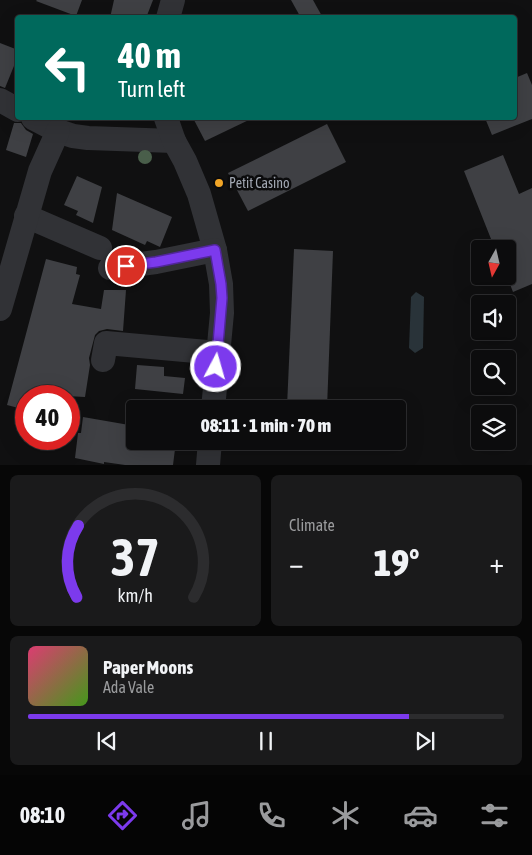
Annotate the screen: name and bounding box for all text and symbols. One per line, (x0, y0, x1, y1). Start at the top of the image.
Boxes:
icon: left (35, 35, 100, 100)
text: 40 m (118, 35, 181, 75)
text: Turn left (118, 76, 185, 102)
place label: Petit Casino (229, 175, 290, 191)
marker: Petit Casino (213, 177, 225, 189)
north arrow (471, 240, 516, 285)
map controls (471, 240, 516, 450)
pin (105, 245, 147, 287)
icon: arrive (112, 252, 140, 280)
button: sound (471, 295, 516, 340)
position arrow (189, 340, 241, 392)
button: search (471, 350, 516, 395)
speed limit sign: 40 (15, 385, 80, 450)
button: layers (471, 405, 516, 450)
text: 08:11 · 1 min · 70 m (201, 414, 331, 436)
text: Climate (289, 516, 335, 534)
text: 37 (111, 527, 160, 587)
text: 19° (373, 541, 420, 584)
text: − (289, 547, 304, 579)
text: + (489, 547, 504, 579)
text: km/h (118, 585, 153, 606)
text: Paper Moons (103, 656, 193, 678)
text: Ada Vale (103, 678, 154, 696)
icon: previous (93, 727, 121, 755)
icon: pause (252, 727, 280, 755)
icon: next (411, 727, 439, 755)
icon: directions (105, 798, 140, 833)
icon: music (179, 798, 214, 833)
icon: phone (254, 798, 289, 833)
icon: climate (328, 798, 363, 833)
icon: car (403, 798, 438, 833)
icon: filters (477, 798, 512, 833)
text: 08:10 (20, 802, 65, 828)

